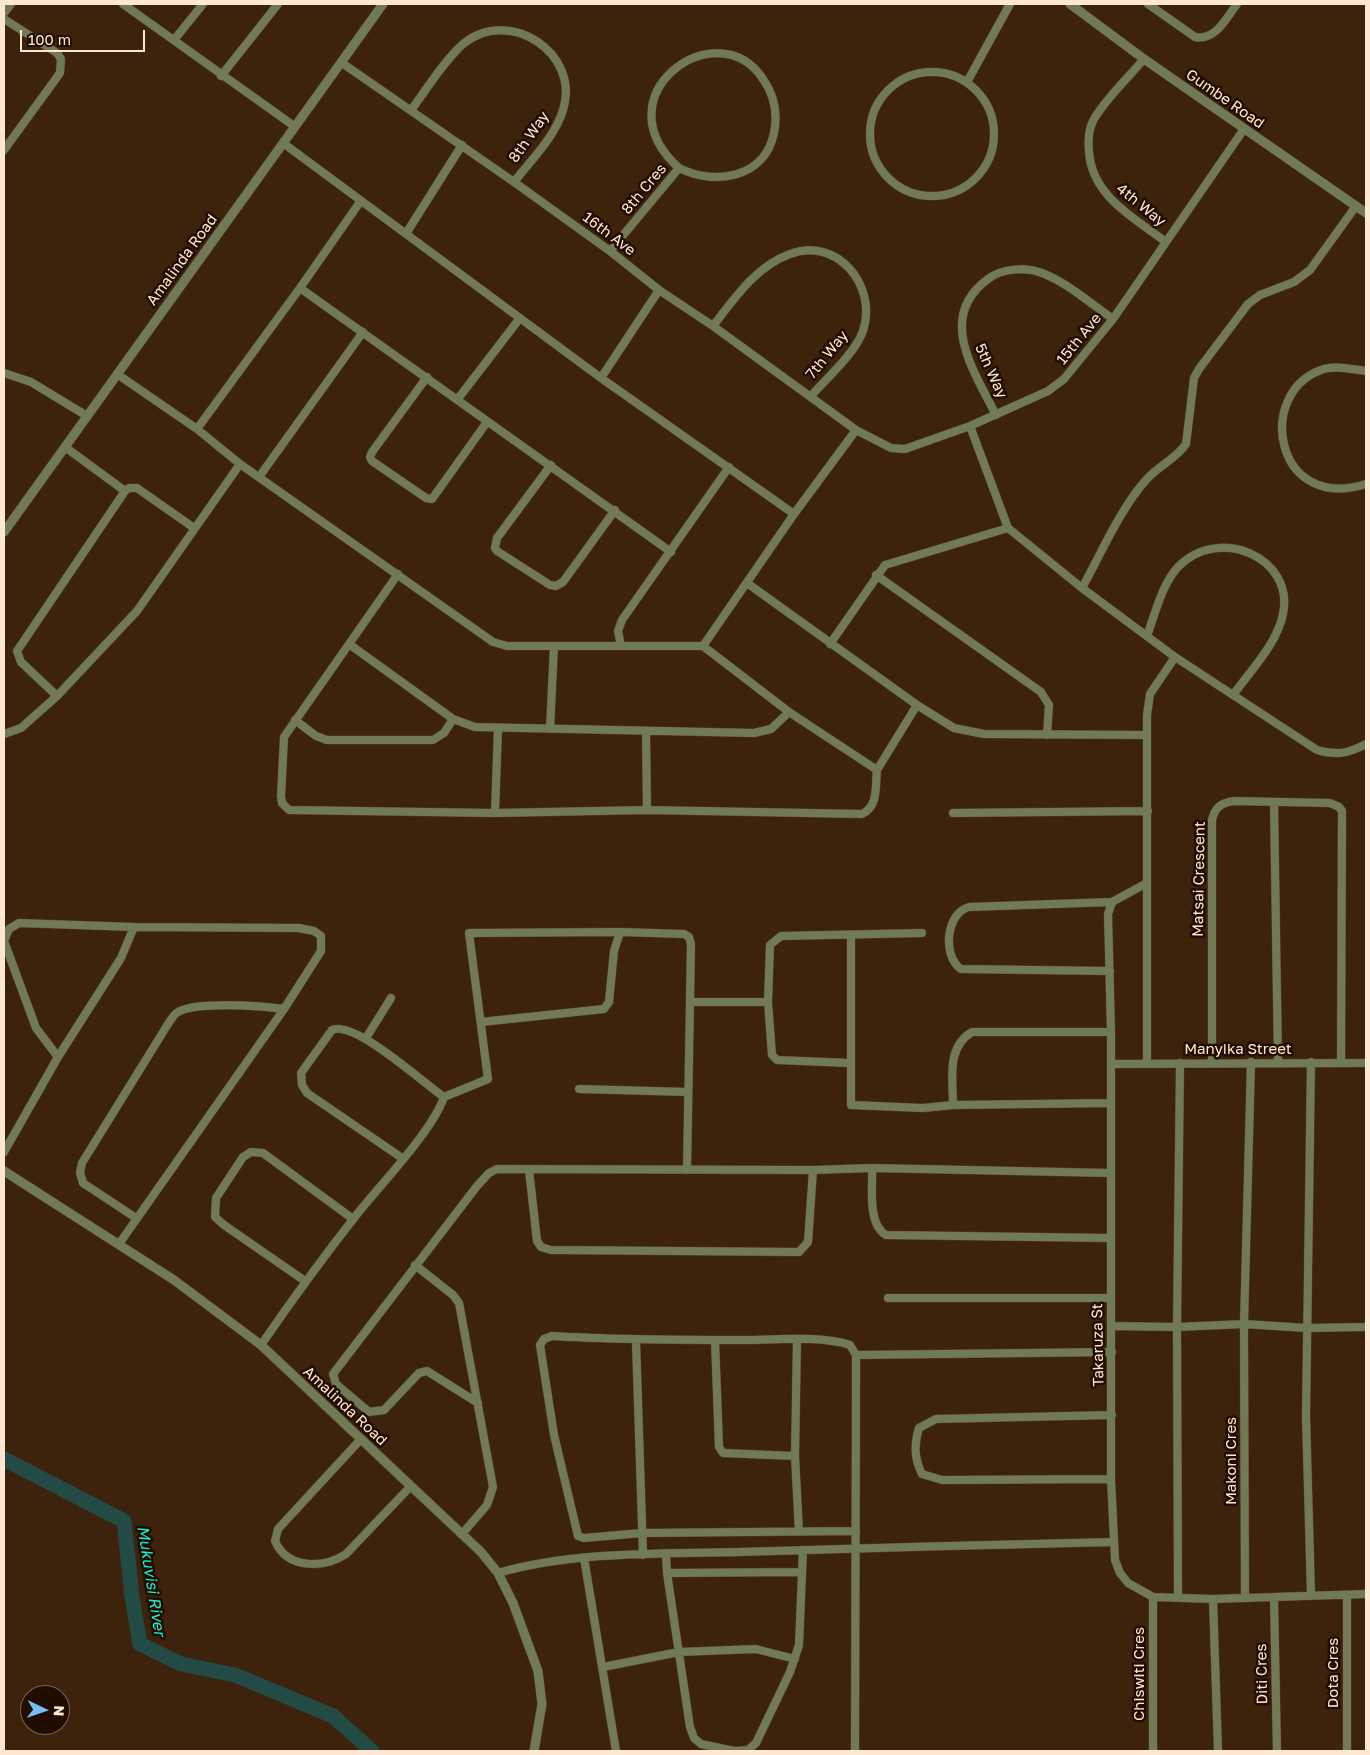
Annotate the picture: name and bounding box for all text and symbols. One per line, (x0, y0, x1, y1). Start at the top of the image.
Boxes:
scale bar (22, 20, 148, 52)
text: 100 m (28, 30, 71, 48)
street label: Gumbe Road (1182, 65, 1268, 133)
street label: 8th Way (505, 108, 553, 166)
street label: 8th Cres (618, 160, 670, 218)
street label: 4th Way (1113, 180, 1169, 230)
street label: 16th Ave (579, 208, 639, 260)
street label: Amalinda Road (143, 211, 221, 309)
street label: 15th Ave (1053, 310, 1105, 368)
street label: 7th Way (802, 327, 852, 383)
street label: 5th Way (971, 341, 1011, 401)
street label: Matsai Crescent (1189, 821, 1209, 937)
street label: Manyika Street (1184, 1040, 1292, 1058)
street label: Takaruza St (1088, 1303, 1108, 1387)
street label: Amalinda Road (299, 1363, 391, 1449)
street label: Makoni Cres (1222, 1417, 1240, 1505)
water label: Mukuvisi River (133, 1524, 169, 1638)
street label: Chiswiti Cres (1130, 1627, 1148, 1721)
street label: Dota Cres (1324, 1638, 1342, 1708)
street label: Diti Cres (1252, 1643, 1272, 1705)
north arrow (20, 1685, 70, 1735)
text: N (51, 1705, 68, 1717)

